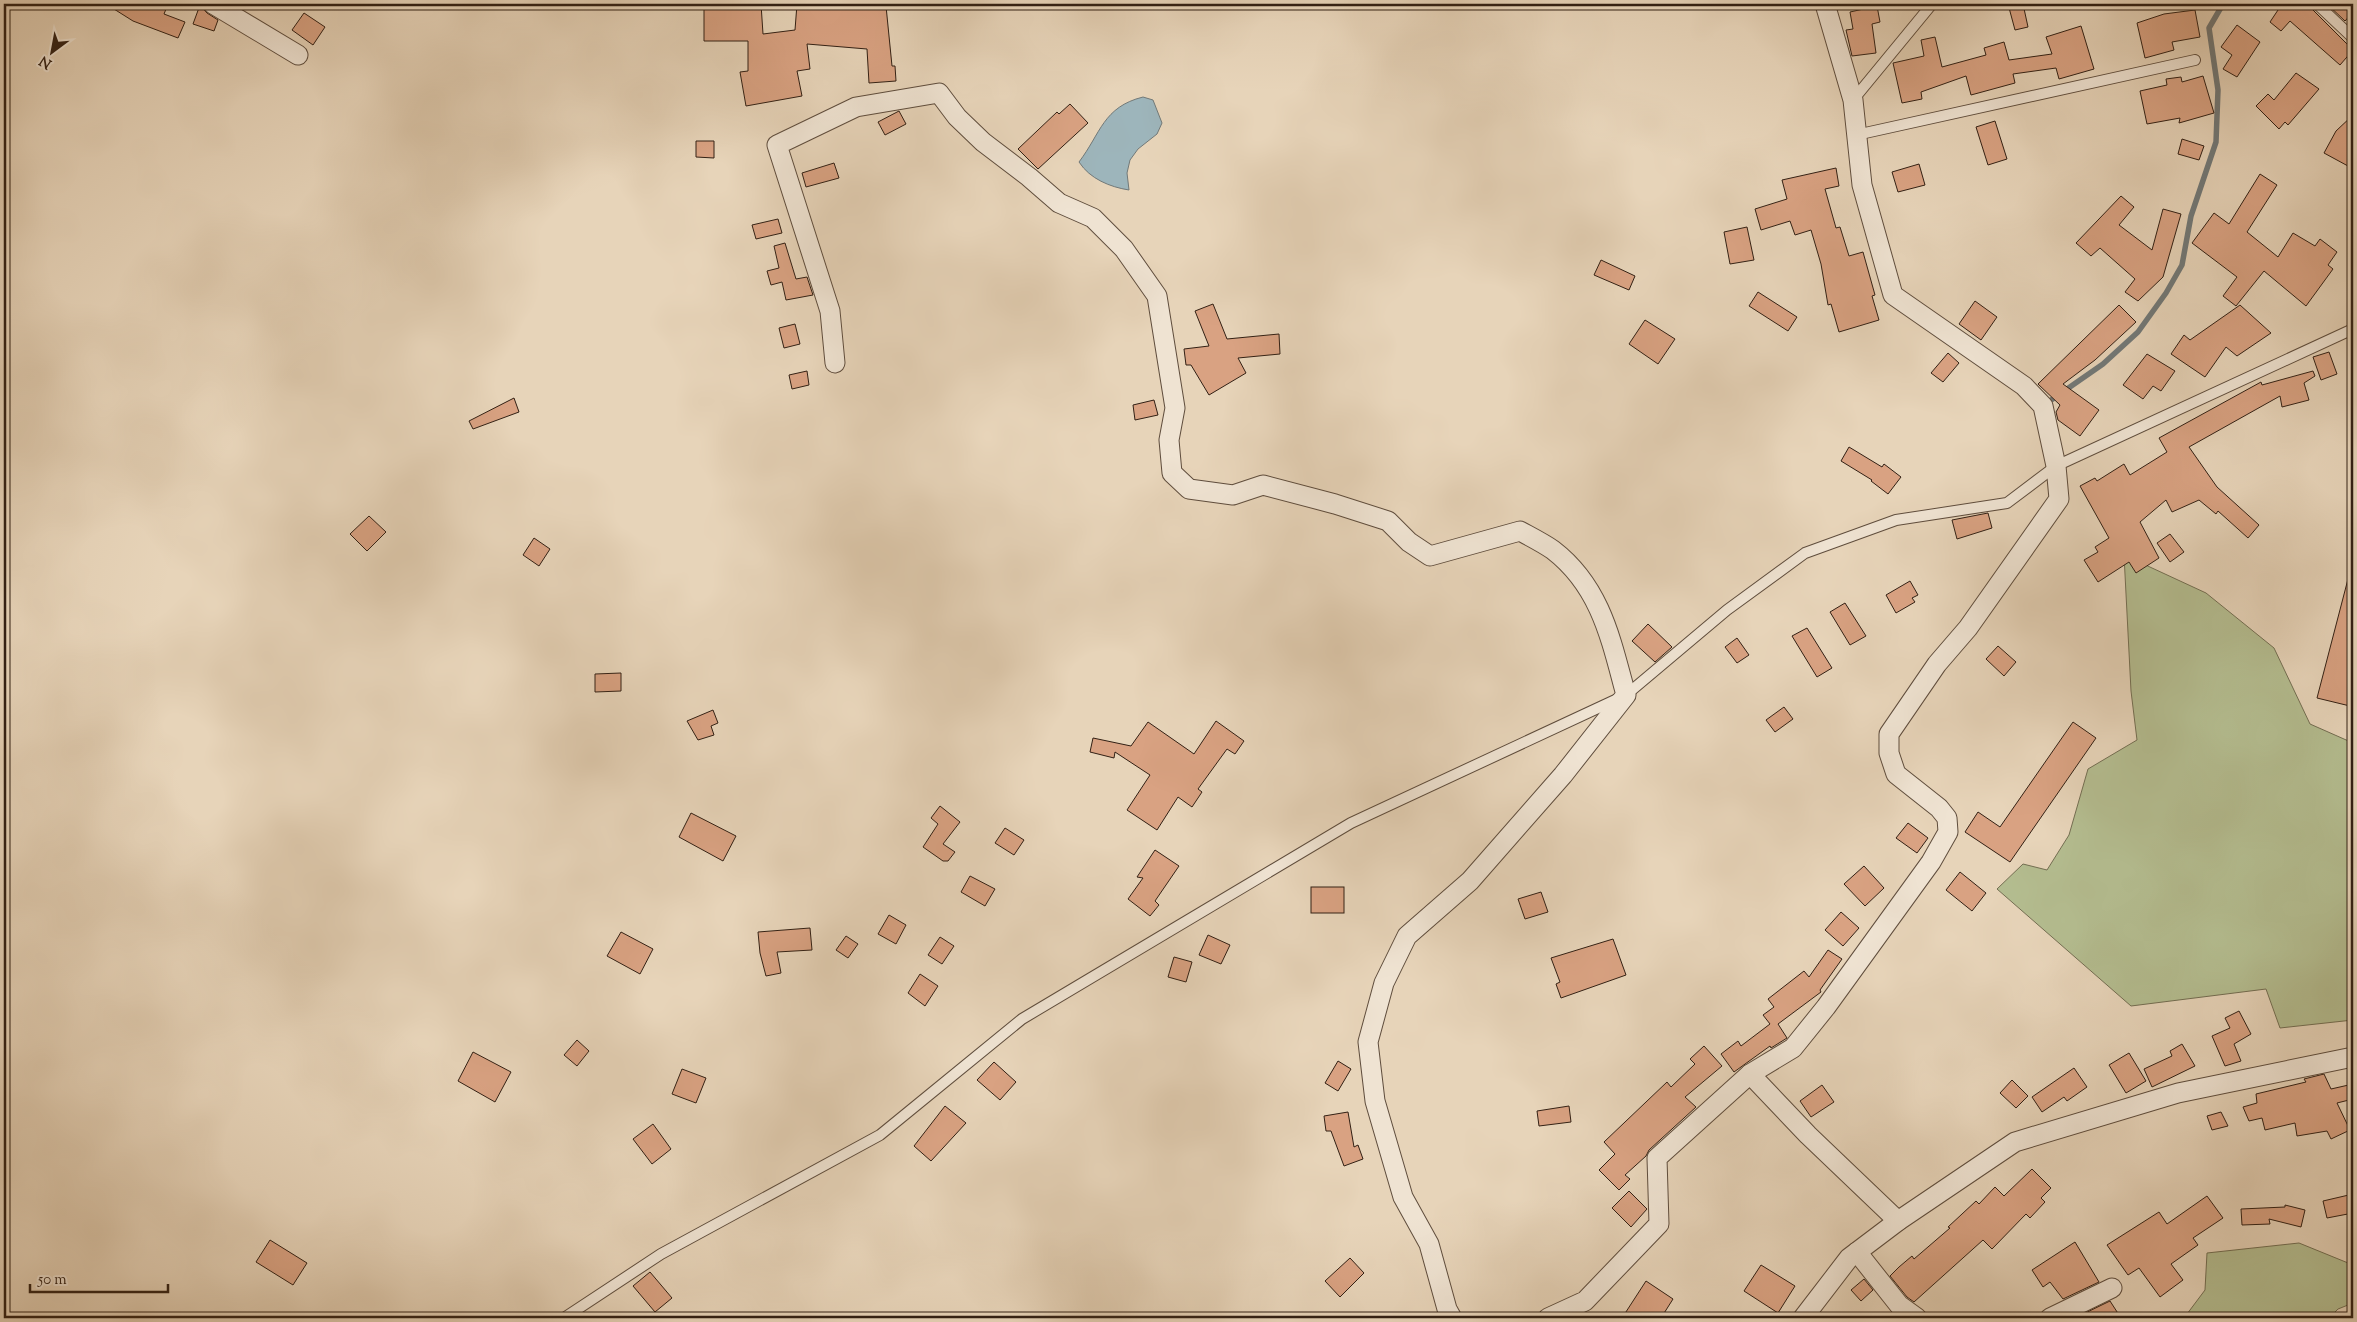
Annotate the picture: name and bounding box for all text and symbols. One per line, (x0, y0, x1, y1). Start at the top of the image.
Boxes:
north arrow (28, 28, 78, 78)
text: N (36, 50, 56, 73)
scale bar (30, 1262, 168, 1294)
text: 50 m (37, 1270, 67, 1291)

